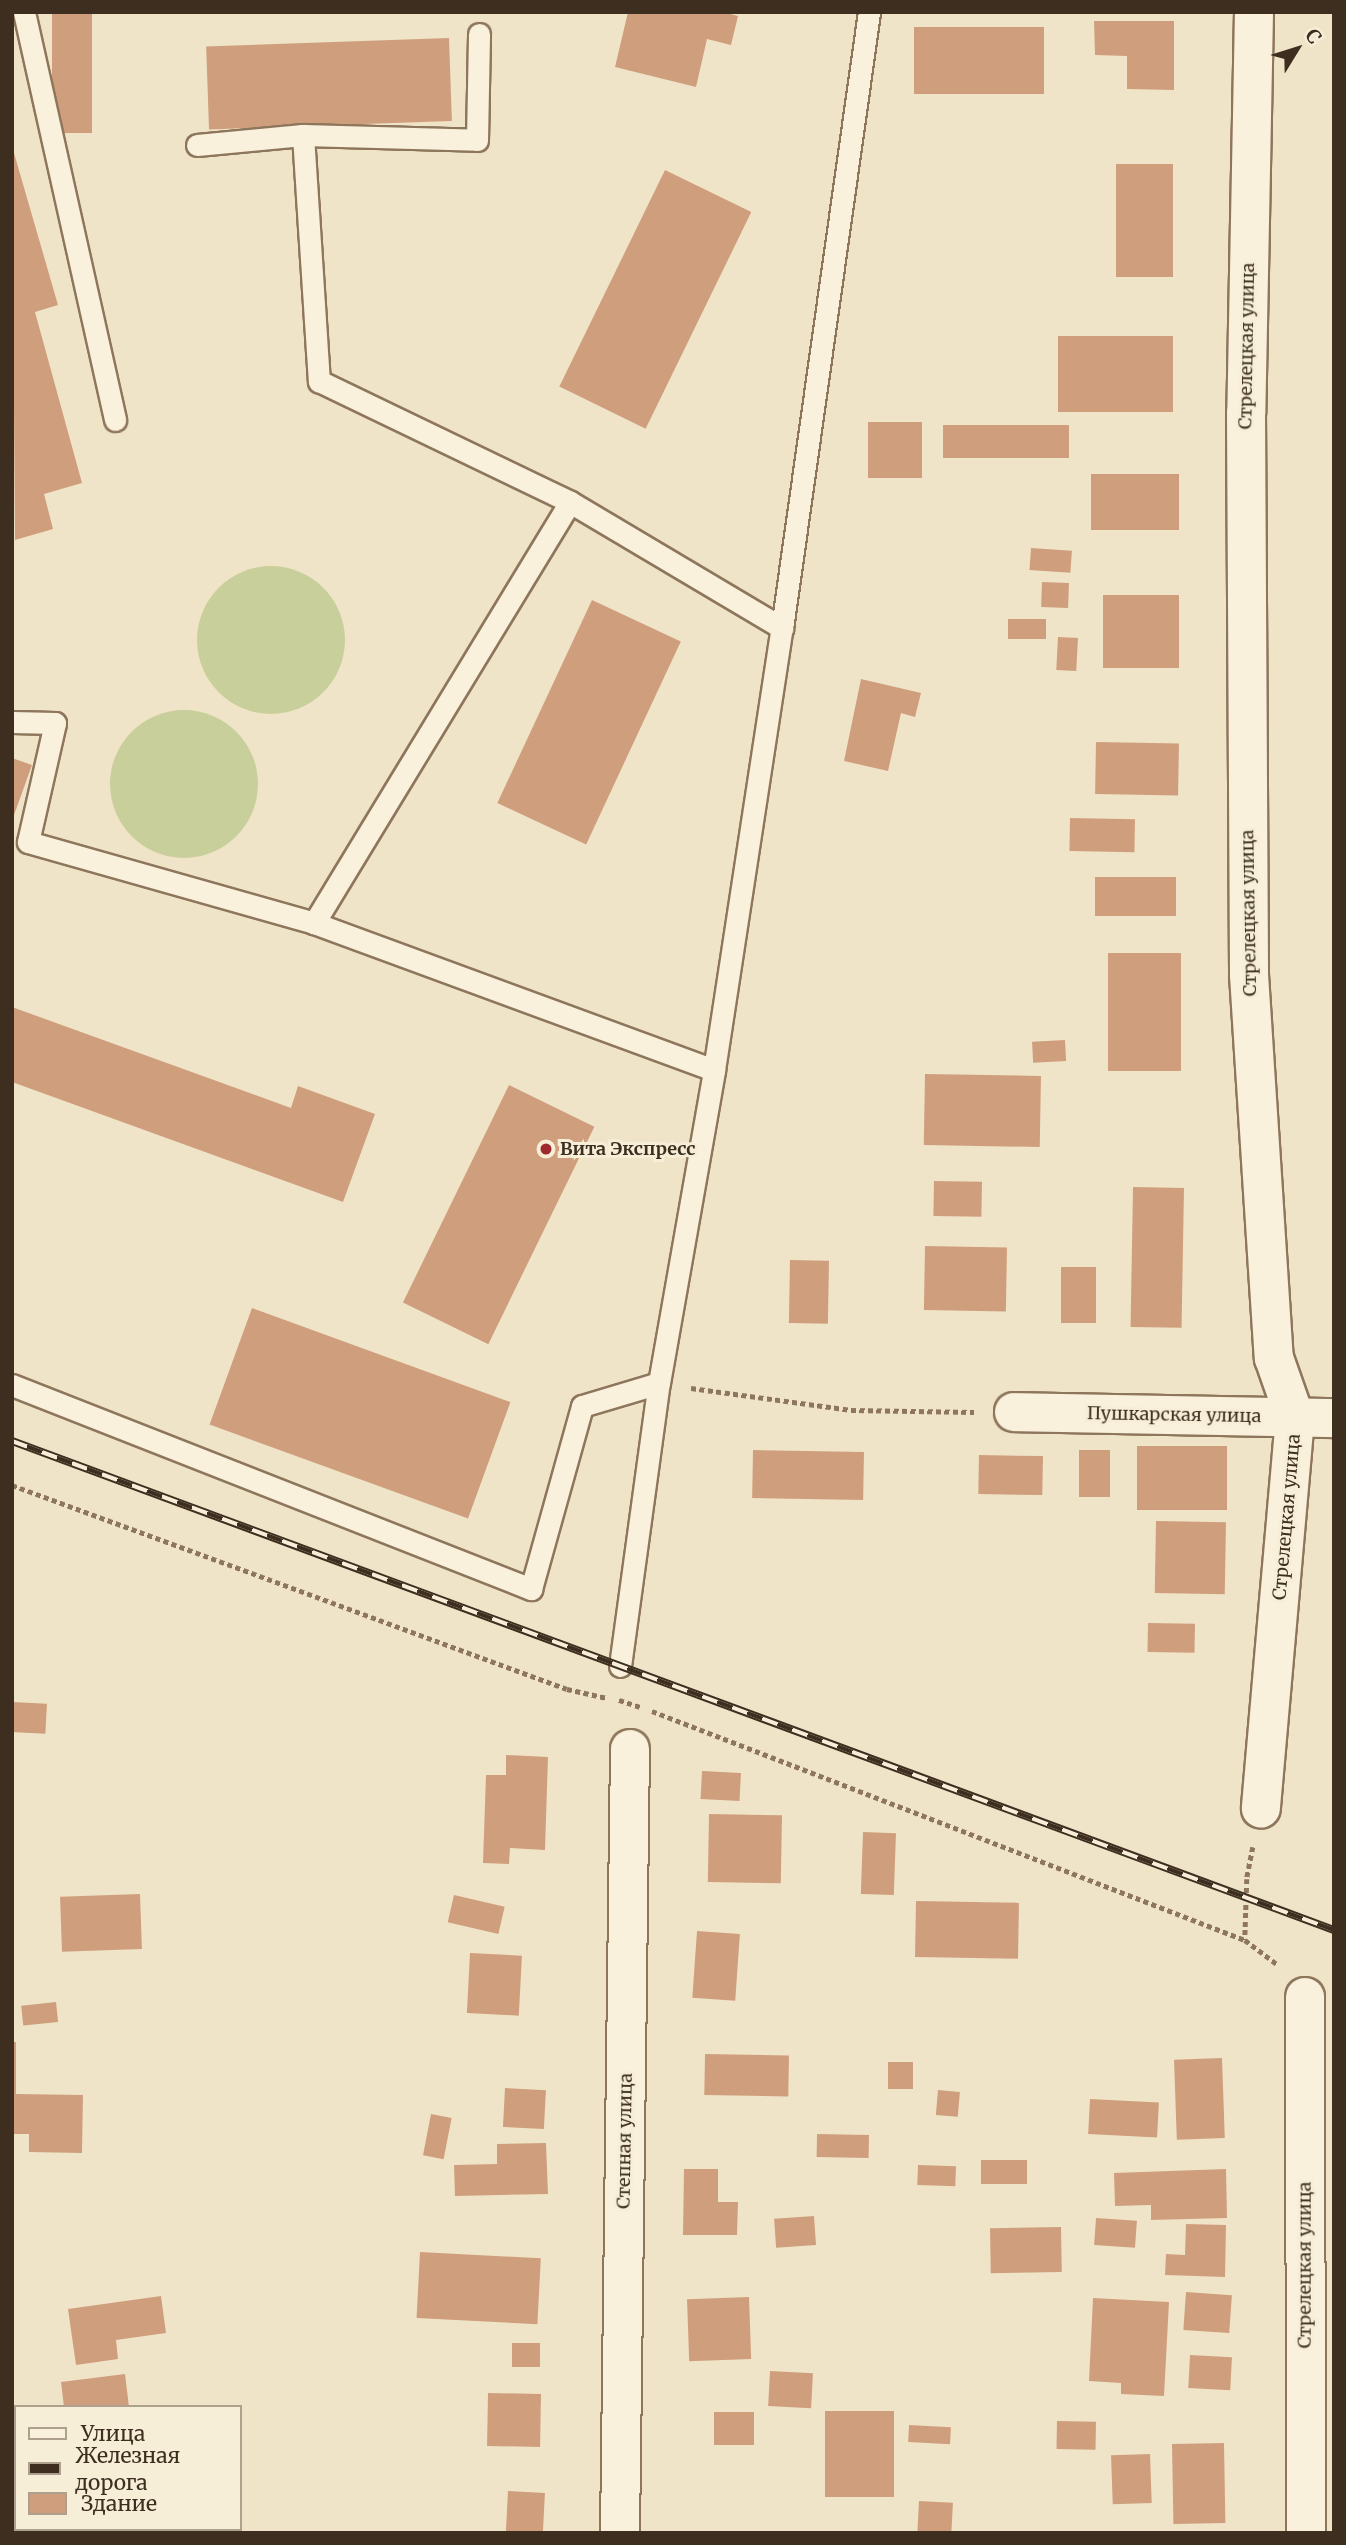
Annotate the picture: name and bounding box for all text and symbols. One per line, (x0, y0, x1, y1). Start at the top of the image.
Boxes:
north arrow (1262, 14, 1332, 84)
text: С (1300, 24, 1327, 48)
street label: Стрелецкая улица (1235, 262, 1259, 430)
street label: Стрелецкая улица (1237, 829, 1261, 997)
place label: Вита Экспресс (560, 1138, 696, 1160)
marker: Вита Экспресс (538, 1141, 554, 1157)
street label: Пушкарская улица (1087, 1403, 1261, 1427)
street label: Стрелецкая улица (1269, 1433, 1305, 1601)
street label: Степная улица (613, 2073, 637, 2209)
street label: Стрелецкая улица (1294, 2182, 1316, 2348)
legend (14, 2405, 242, 2531)
text: Улица (81, 2420, 145, 2447)
text: Железная дорога (75, 2442, 180, 2496)
text: Здание (81, 2490, 157, 2517)

